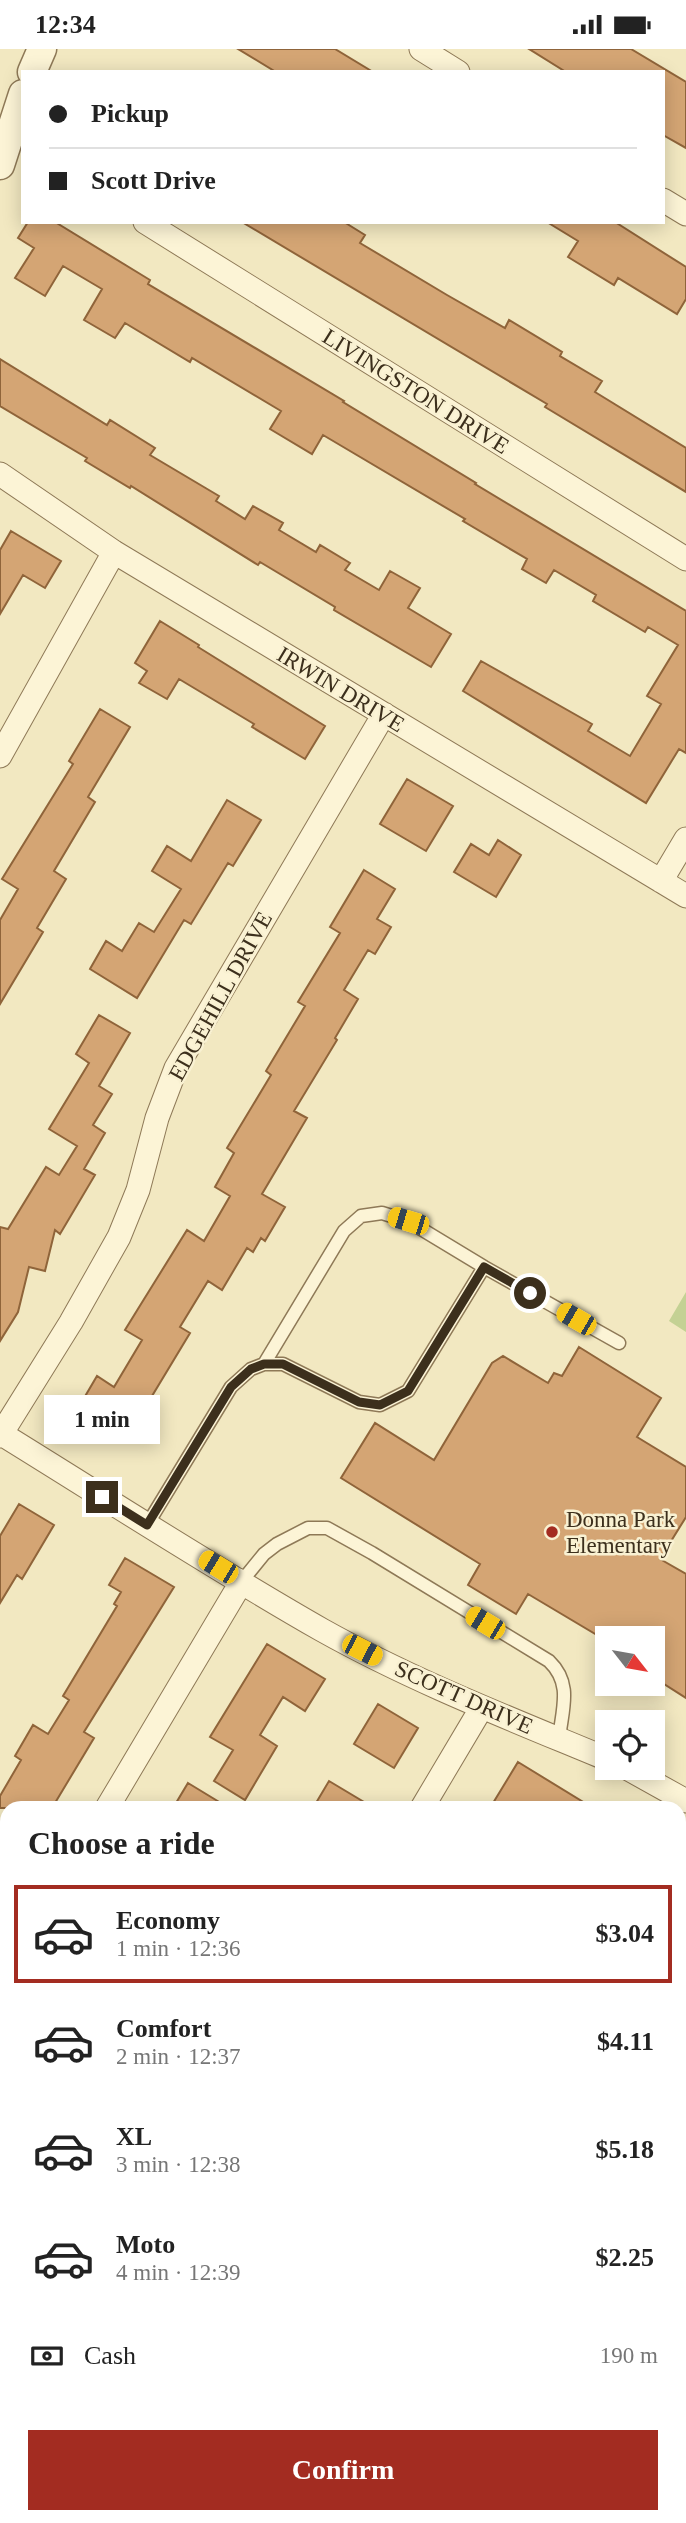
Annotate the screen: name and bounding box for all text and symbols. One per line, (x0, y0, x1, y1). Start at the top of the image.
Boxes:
text: 12:34 (35, 10, 96, 39)
text: Pickup (91, 99, 169, 128)
text: Scott Drive (91, 166, 216, 195)
street label: LIVINGSTON DRIVE (318, 324, 513, 459)
street label: IRWIN DRIVE (273, 642, 409, 737)
street label: EDGEHILL DRIVE (164, 908, 277, 1085)
car (385, 1205, 432, 1237)
route start (514, 1277, 546, 1309)
car (553, 1299, 600, 1339)
callout: 1 min (44, 1395, 160, 1445)
text: 1 min (74, 1407, 130, 1432)
route end (86, 1481, 118, 1513)
place label: Donna Park Elementary (566, 1507, 676, 1558)
marker: Donna Park Elementary (544, 1524, 560, 1540)
car (195, 1547, 242, 1587)
car (462, 1603, 509, 1643)
north arrow (595, 1626, 665, 1696)
map controls (595, 1626, 665, 1780)
car (339, 1631, 386, 1669)
street label: SCOTT DRIVE (391, 1656, 537, 1739)
button: locate (595, 1710, 665, 1780)
text: Choose a ride (28, 1825, 215, 1861)
icon: car (32, 1903, 95, 1966)
text: Economy (116, 1906, 220, 1935)
text: $3.04 (596, 1919, 654, 1948)
text: 1 min · 12:36 (116, 1936, 241, 1961)
icon: car (32, 2011, 95, 2074)
text: Comfort (116, 2014, 211, 2043)
text: $4.11 (597, 2027, 654, 2056)
text: 2 min · 12:37 (116, 2044, 241, 2069)
icon: car (32, 2119, 95, 2182)
text: XL (116, 2122, 152, 2151)
text: $5.18 (596, 2135, 654, 2164)
text: 3 min · 12:38 (116, 2152, 241, 2177)
icon: car (32, 2227, 95, 2290)
text: Moto (116, 2230, 175, 2259)
text: $2.25 (596, 2243, 654, 2272)
text: 4 min · 12:39 (116, 2260, 241, 2285)
icon: cash (28, 2337, 66, 2375)
text: Cash (84, 2341, 136, 2370)
text: 190 m (600, 2343, 658, 2368)
button: Confirm (28, 2430, 658, 2510)

